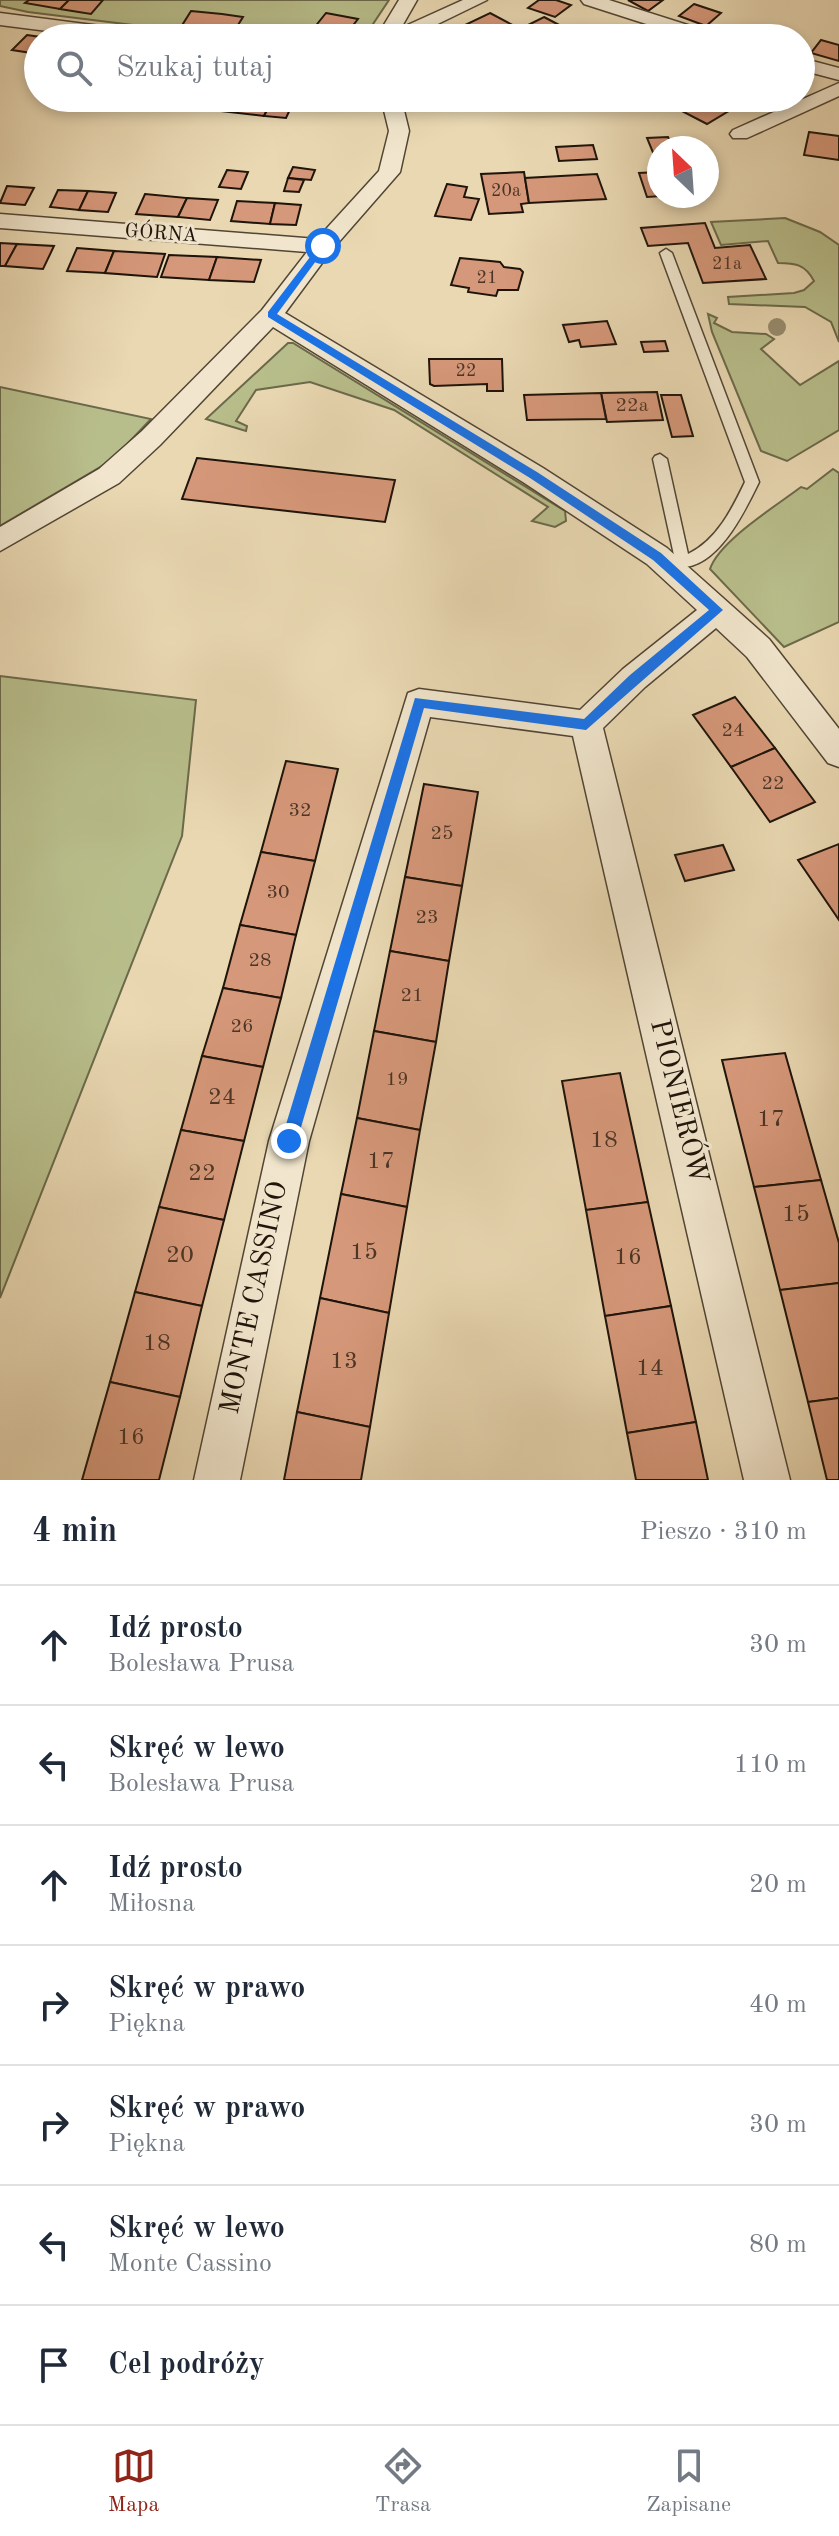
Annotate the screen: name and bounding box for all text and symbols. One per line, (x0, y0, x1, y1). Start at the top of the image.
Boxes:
search box (24, 24, 815, 112)
icon: search (52, 46, 96, 90)
text: Szukaj tutaj (116, 53, 274, 83)
north arrow (647, 136, 719, 208)
house number: 20a (491, 182, 521, 200)
street label: GÓRNA (124, 217, 198, 247)
route start (305, 228, 341, 264)
house number: 21a (712, 255, 742, 273)
house number: 21 (477, 269, 497, 287)
house number: 22 (456, 362, 476, 380)
house number: 22a (615, 396, 649, 416)
house number: 24 (721, 721, 745, 741)
house number: 22 (761, 774, 785, 794)
house number: 32 (288, 801, 312, 821)
house number: 25 (430, 824, 454, 844)
house number: 30 (266, 883, 290, 903)
house number: 23 (415, 908, 439, 928)
house number: 28 (248, 951, 272, 971)
house number: 21 (400, 986, 424, 1006)
street label: PIONIERÓW (644, 1015, 717, 1187)
house number: 26 (230, 1017, 254, 1037)
house number: 19 (385, 1070, 409, 1090)
house number: 24 (208, 1086, 236, 1110)
house number: 17 (757, 1108, 785, 1132)
route end (271, 1123, 307, 1159)
house number: 18 (590, 1129, 618, 1153)
house number: 17 (367, 1150, 395, 1174)
house number: 22 (188, 1162, 216, 1186)
street label: MONTE CASSINO (217, 1179, 293, 1417)
house number: 15 (782, 1203, 810, 1227)
house number: 15 (350, 1241, 378, 1265)
house number: 20 (166, 1244, 194, 1268)
house number: 16 (614, 1246, 642, 1270)
house number: 18 (143, 1332, 171, 1356)
house number: 13 (330, 1350, 358, 1374)
house number: 14 (636, 1357, 664, 1381)
house number: 16 (117, 1426, 145, 1450)
text: 4 min (32, 1515, 117, 1549)
text: Pieszo · 310 m (640, 1519, 807, 1545)
text: Idź prosto (108, 1614, 243, 1644)
icon: ahead (32, 1623, 76, 1667)
text: 30 m (749, 1632, 807, 1658)
text: Bolesława Prusa (108, 1651, 294, 1677)
text: Skręć w lewo (108, 1734, 285, 1764)
icon: left (32, 1743, 76, 1787)
text: 110 m (734, 1752, 807, 1778)
text: Bolesława Prusa (108, 1771, 294, 1797)
text: Idź prosto (108, 1854, 243, 1884)
icon: ahead (32, 1863, 76, 1907)
text: 20 m (749, 1872, 807, 1898)
text: Miłosna (108, 1891, 195, 1917)
text: Skręć w prawo (108, 1974, 305, 2004)
icon: right (32, 1983, 76, 2027)
text: 40 m (749, 1992, 807, 2018)
text: Piękna (108, 2011, 185, 2037)
text: Skręć w prawo (108, 2094, 305, 2124)
icon: right (32, 2103, 76, 2147)
text: 30 m (749, 2112, 807, 2138)
text: Piękna (108, 2131, 185, 2157)
text: Skręć w lewo (108, 2214, 285, 2244)
icon: left (32, 2223, 76, 2267)
text: 80 m (749, 2232, 807, 2258)
text: Monte Cassino (108, 2251, 272, 2277)
icon: arrive (32, 2343, 76, 2387)
text: Cel podróży (108, 2350, 265, 2380)
tab: Mapa (108, 2444, 159, 2519)
tab: Trasa (375, 2444, 431, 2519)
tab: Zapisane (646, 2444, 731, 2519)

